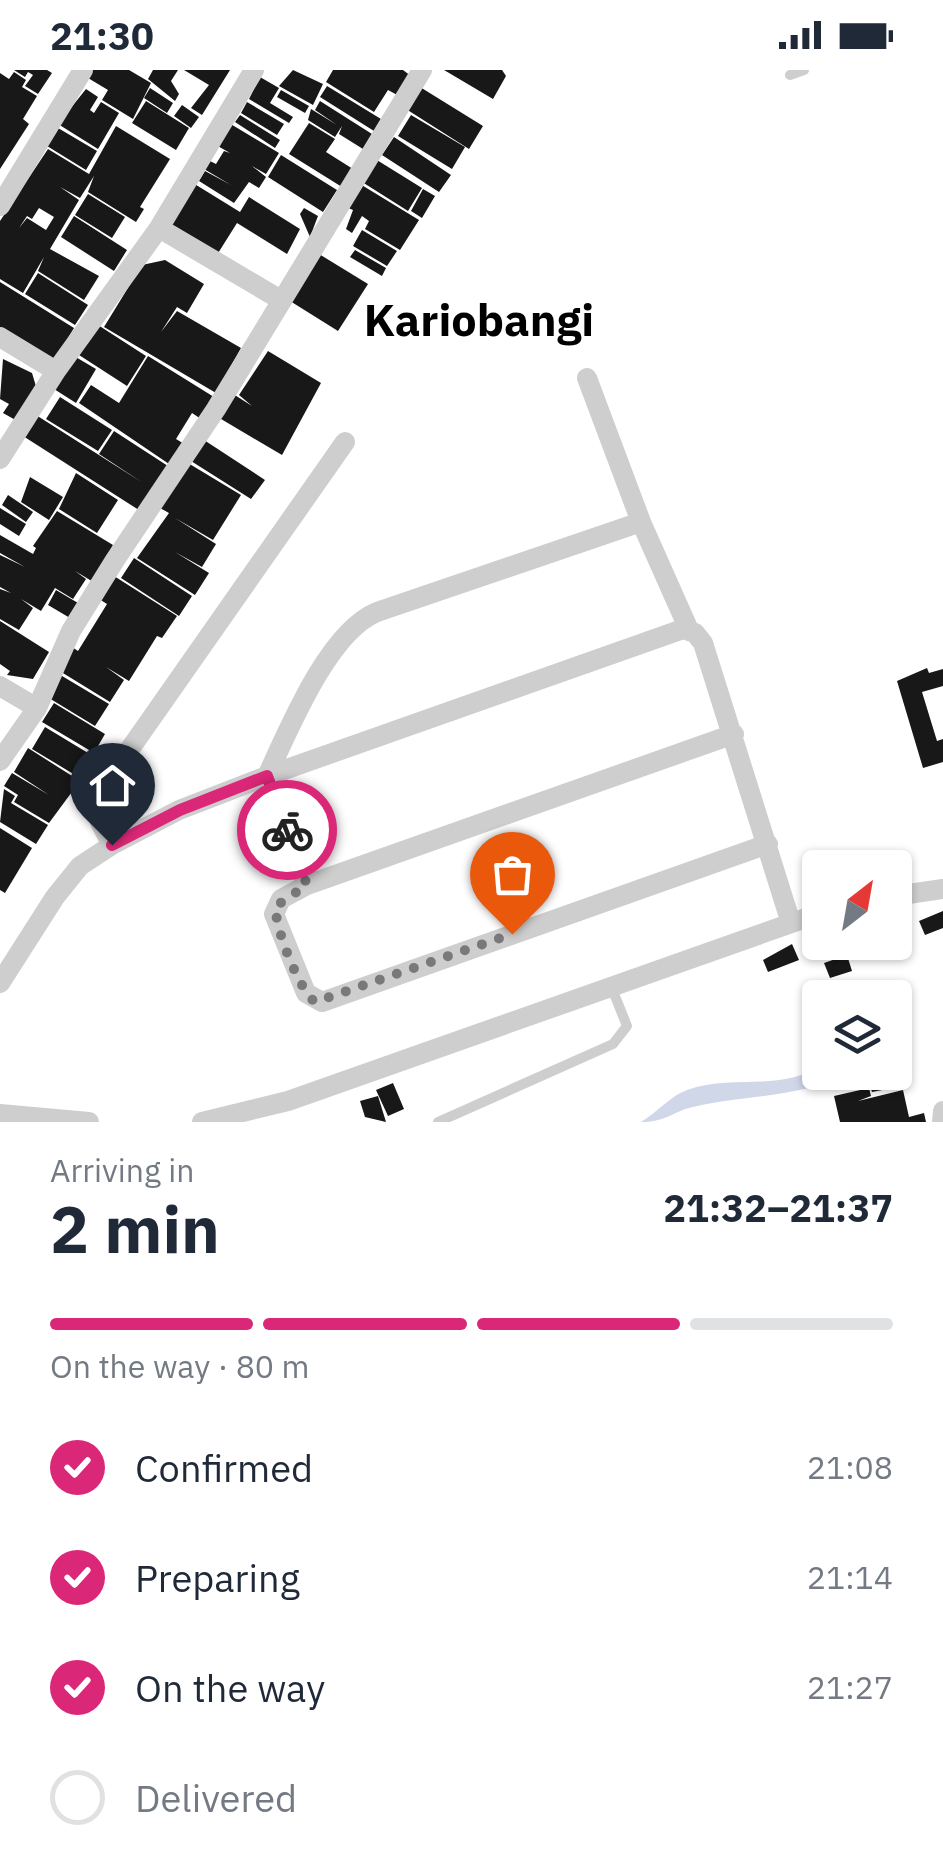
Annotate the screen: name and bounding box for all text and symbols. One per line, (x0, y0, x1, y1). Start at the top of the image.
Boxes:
text: 21:30 (50, 11, 154, 60)
district label: Kariobangi (364, 290, 594, 348)
pin (70, 743, 155, 846)
icon: home (85, 758, 140, 813)
courier (237, 780, 337, 880)
icon: bike (260, 803, 315, 858)
pin (470, 832, 555, 935)
icon: bag (485, 847, 540, 902)
north arrow (802, 850, 912, 960)
map controls (802, 850, 912, 1090)
button: layers (802, 980, 912, 1090)
text: Arriving in (50, 1149, 195, 1191)
text: 21:32–21:37 (663, 1183, 893, 1232)
text: 2 min (50, 1186, 220, 1271)
text: On the way · 80 m (50, 1345, 310, 1387)
icon: check (50, 1440, 105, 1495)
text: Confirmed (135, 1443, 313, 1492)
text: 21:08 (807, 1446, 893, 1488)
icon: check (50, 1550, 105, 1605)
text: Preparing (135, 1553, 300, 1602)
text: 21:14 (807, 1556, 893, 1598)
icon: check (50, 1660, 105, 1715)
text: On the way (135, 1663, 325, 1712)
text: 21:27 (807, 1666, 893, 1708)
text: Delivered (135, 1773, 297, 1822)

